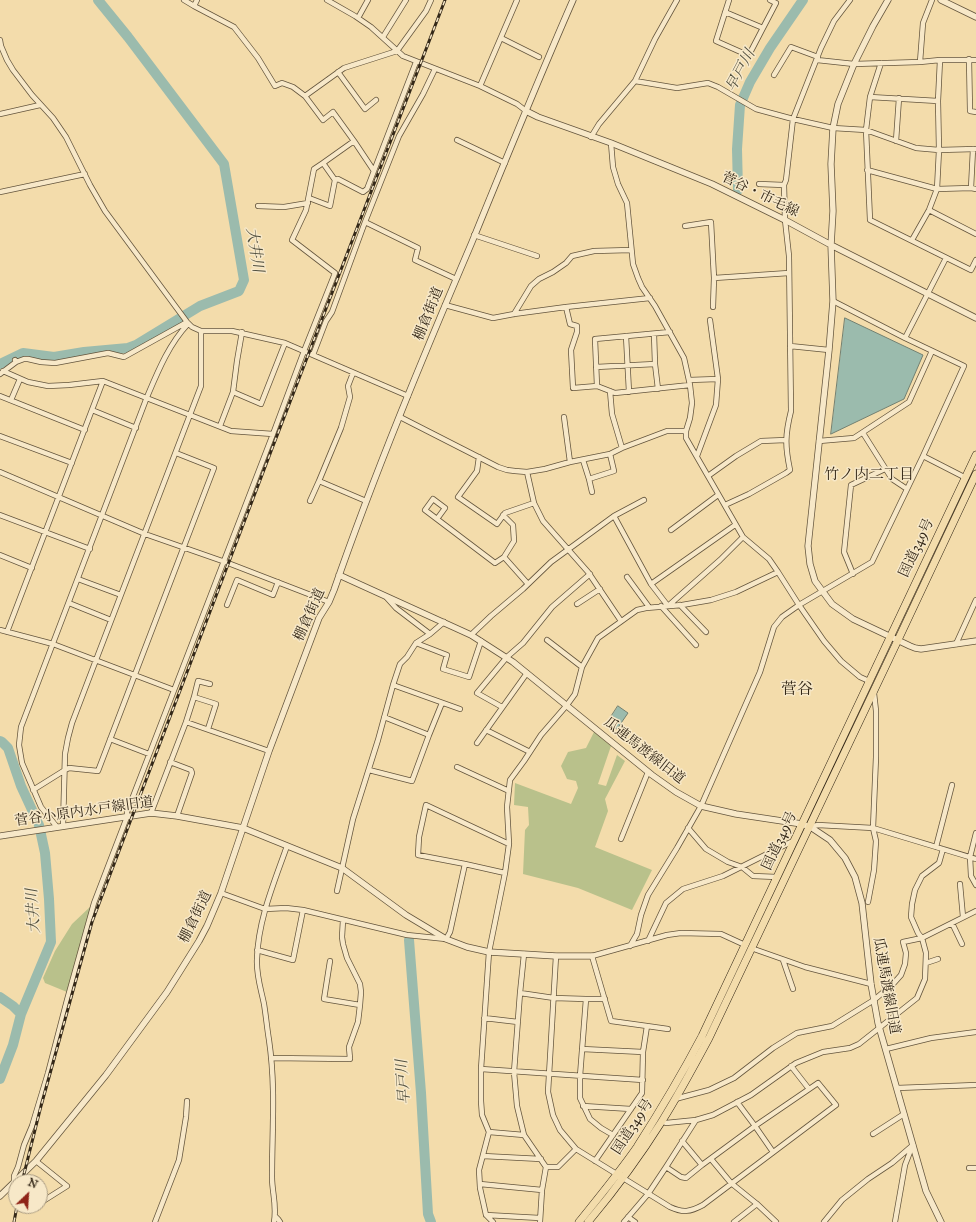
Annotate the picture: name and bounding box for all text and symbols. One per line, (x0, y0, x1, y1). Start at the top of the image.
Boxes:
water label: 早戸川 (722, 47, 760, 95)
street label: 菅谷・市毛線 (719, 169, 801, 221)
water label: 大井川 (242, 226, 266, 274)
street label: 棚倉街道 (411, 285, 447, 343)
district label: 竹ノ内二丁目 (824, 466, 914, 484)
street label: 国道349号 (896, 516, 938, 580)
street label: 棚倉街道 (291, 586, 329, 644)
district label: 菅谷 (781, 680, 813, 700)
street label: 瓜連馬渡線旧道 (600, 714, 688, 788)
street label: 菅谷小原内水戸線旧道 (14, 794, 154, 830)
street label: 国道349号 (759, 809, 801, 873)
water label: 大井川 (23, 888, 45, 934)
street label: 棚倉街道 (176, 888, 216, 946)
street label: 瓜連馬渡線旧道 (869, 936, 903, 1036)
water label: 早戸川 (393, 1059, 415, 1105)
street label: 国道349号 (609, 1096, 657, 1158)
north arrow (8, 1174, 48, 1214)
text: N (26, 1176, 40, 1191)

